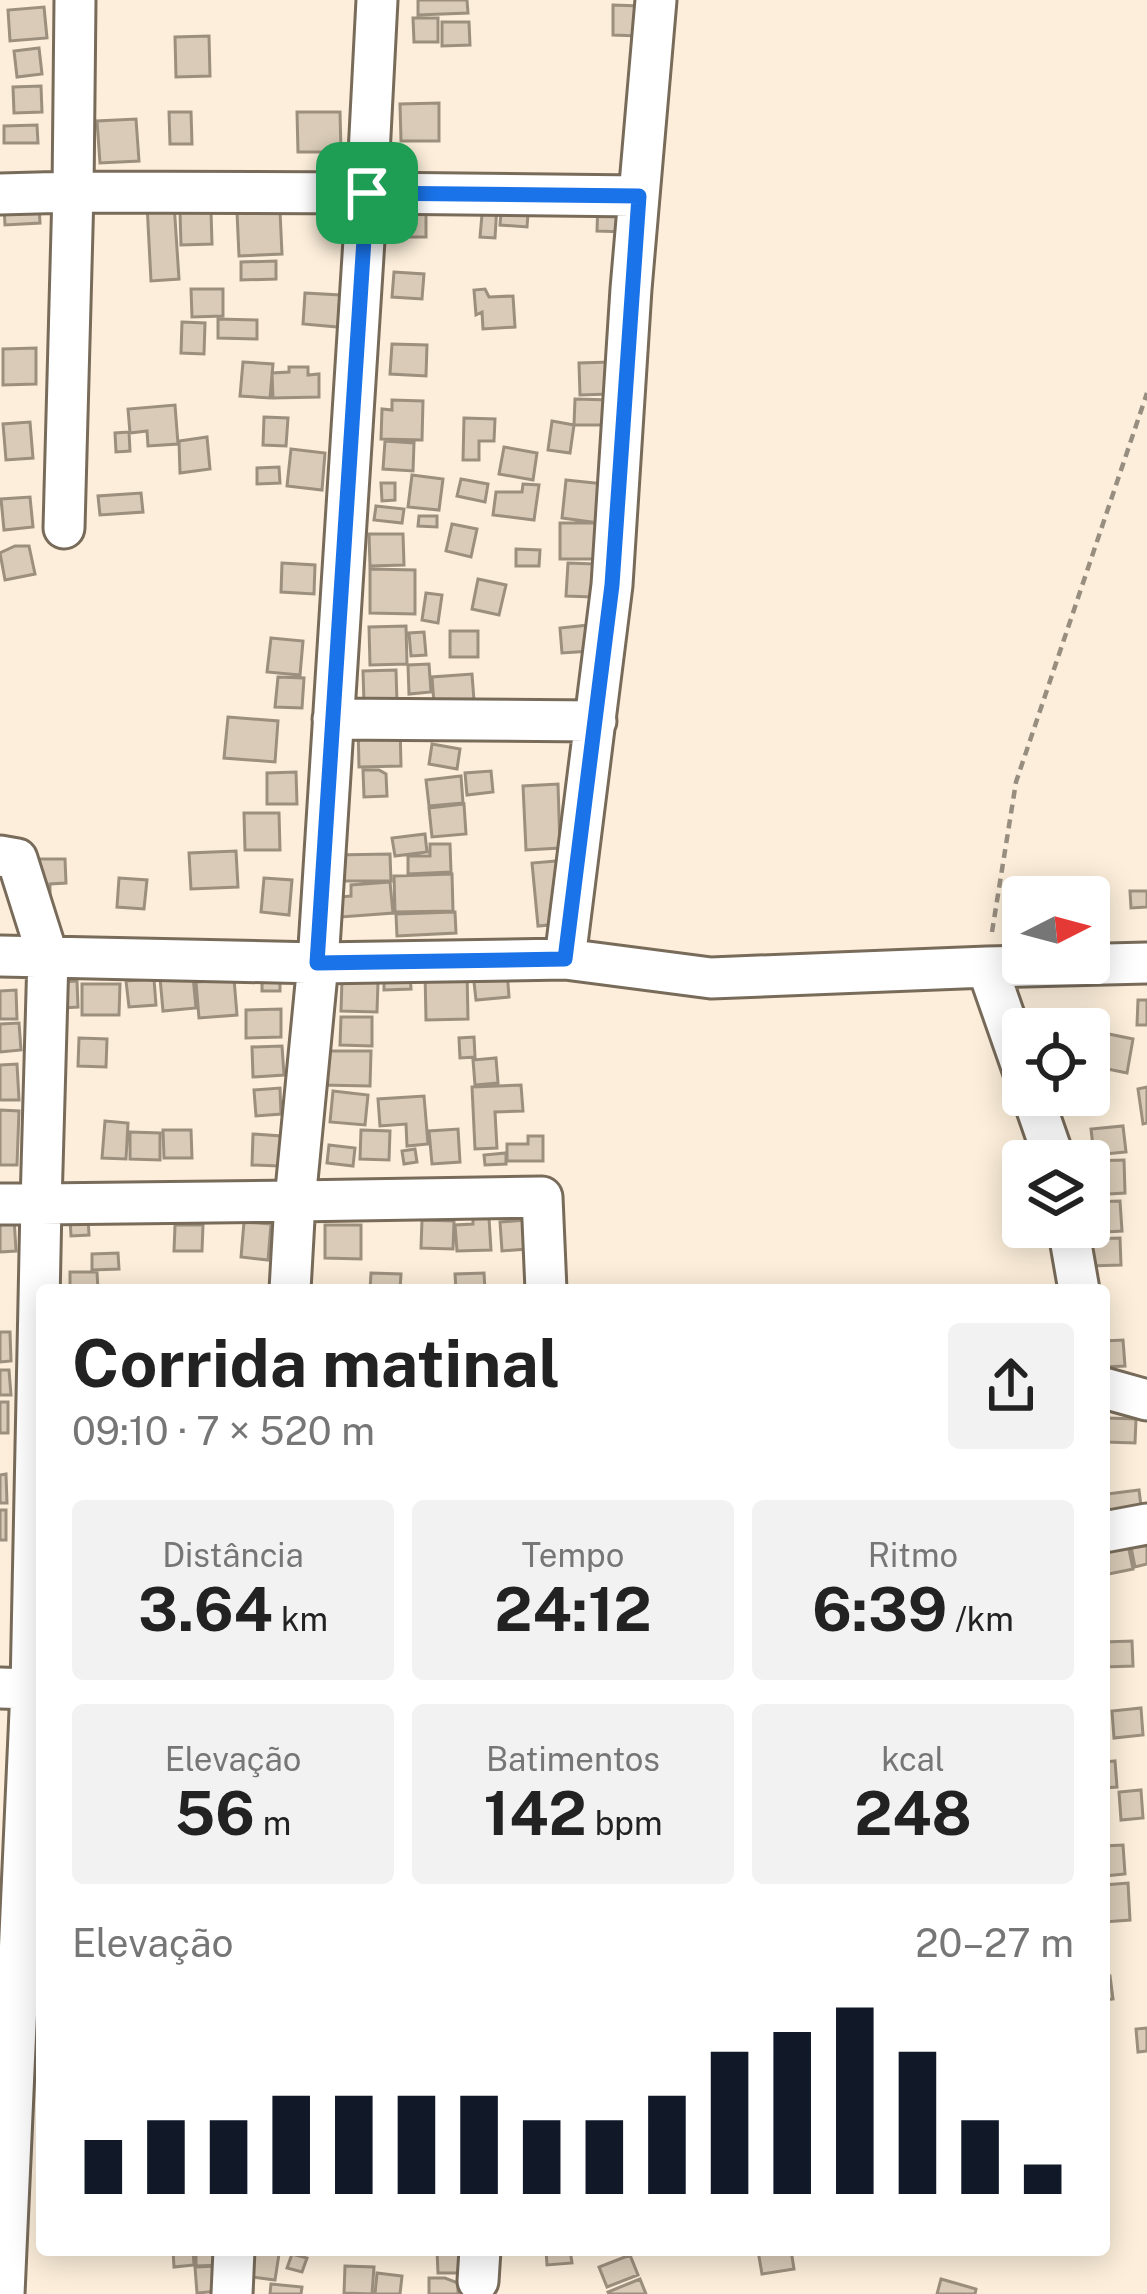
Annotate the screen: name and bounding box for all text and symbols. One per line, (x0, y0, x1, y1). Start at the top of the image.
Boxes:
pin (316, 142, 418, 244)
icon: arrive (334, 160, 400, 226)
north arrow (1002, 876, 1110, 984)
map controls (1002, 876, 1110, 1248)
button: locate (1002, 1008, 1110, 1116)
button: layers (1002, 1140, 1110, 1248)
button: share (948, 1323, 1074, 1449)
text: Corrida matinal (72, 1324, 560, 1402)
text: 09:10 · 7 × 520 m (72, 1408, 375, 1454)
text: Distância (162, 1536, 304, 1574)
text: Tempo (522, 1536, 624, 1574)
text: Ritmo (868, 1536, 958, 1574)
text: 3.64 (138, 1574, 273, 1645)
text: 24:12 (494, 1574, 652, 1645)
text: 6:39 (812, 1574, 947, 1645)
text: km (273, 1600, 328, 1638)
text: /km (947, 1600, 1014, 1638)
text: Elevação (165, 1740, 301, 1778)
text: Batimentos (486, 1740, 660, 1778)
text: kcal (881, 1740, 945, 1778)
text: 56 (175, 1778, 255, 1849)
text: 142 (483, 1778, 587, 1849)
text: 248 (854, 1778, 972, 1849)
text: m (255, 1804, 291, 1842)
text: bpm (587, 1804, 663, 1842)
text: Elevação (72, 1920, 234, 1966)
text: 20–27 m (915, 1920, 1074, 1966)

